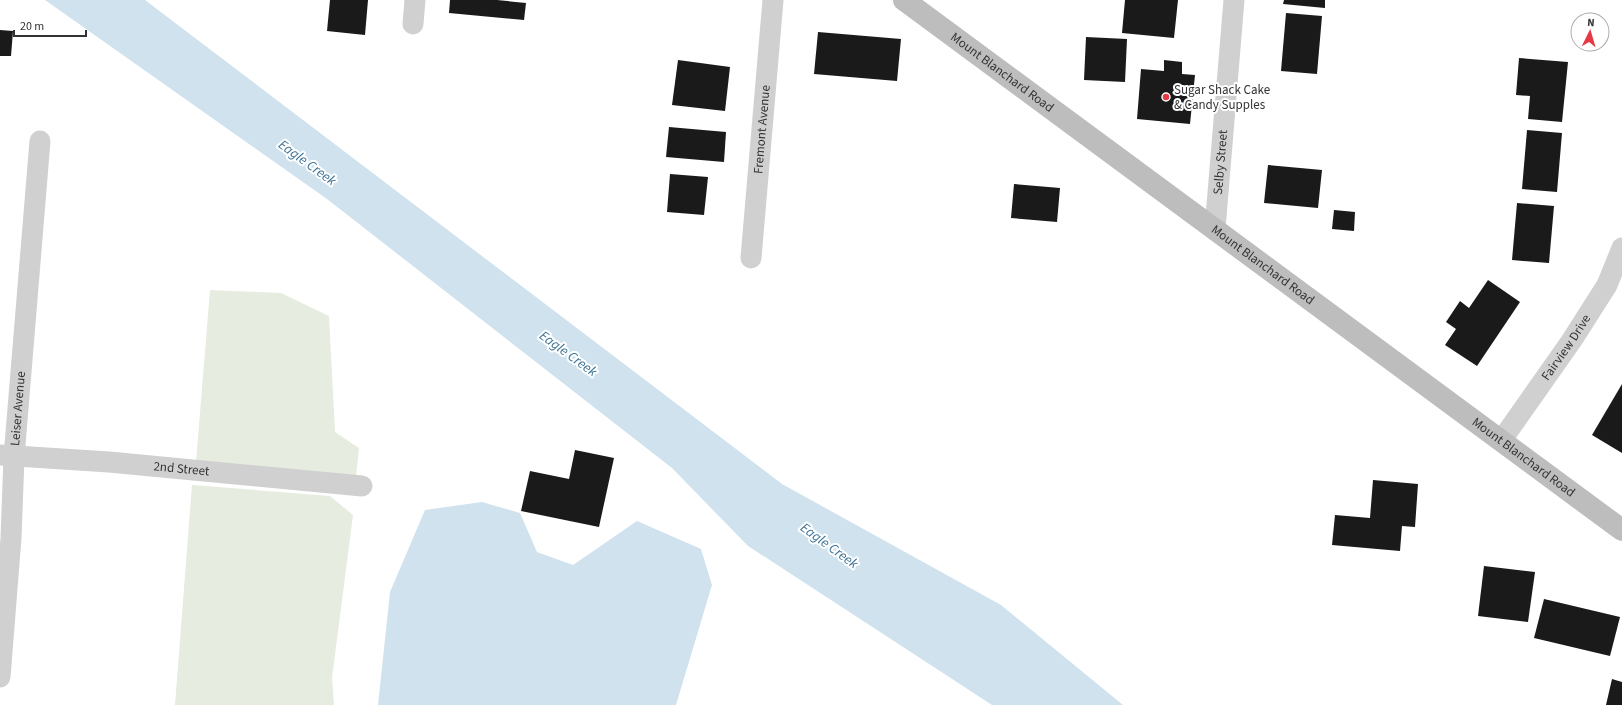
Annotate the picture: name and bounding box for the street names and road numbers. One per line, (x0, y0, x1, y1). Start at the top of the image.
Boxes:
street label: Mount Blanchard Road (947, 28, 1057, 117)
street label: Fremont Avenue (749, 84, 775, 175)
street label: Selby Street (1209, 128, 1232, 195)
street label: Mount Blanchard Road (1208, 221, 1318, 309)
street label: Fairview Drive (1537, 311, 1595, 384)
street label: Leiser Avenue (6, 371, 30, 447)
street label: Mount Blanchard Road (1468, 413, 1579, 501)
street label: 2nd Street (153, 457, 211, 481)

